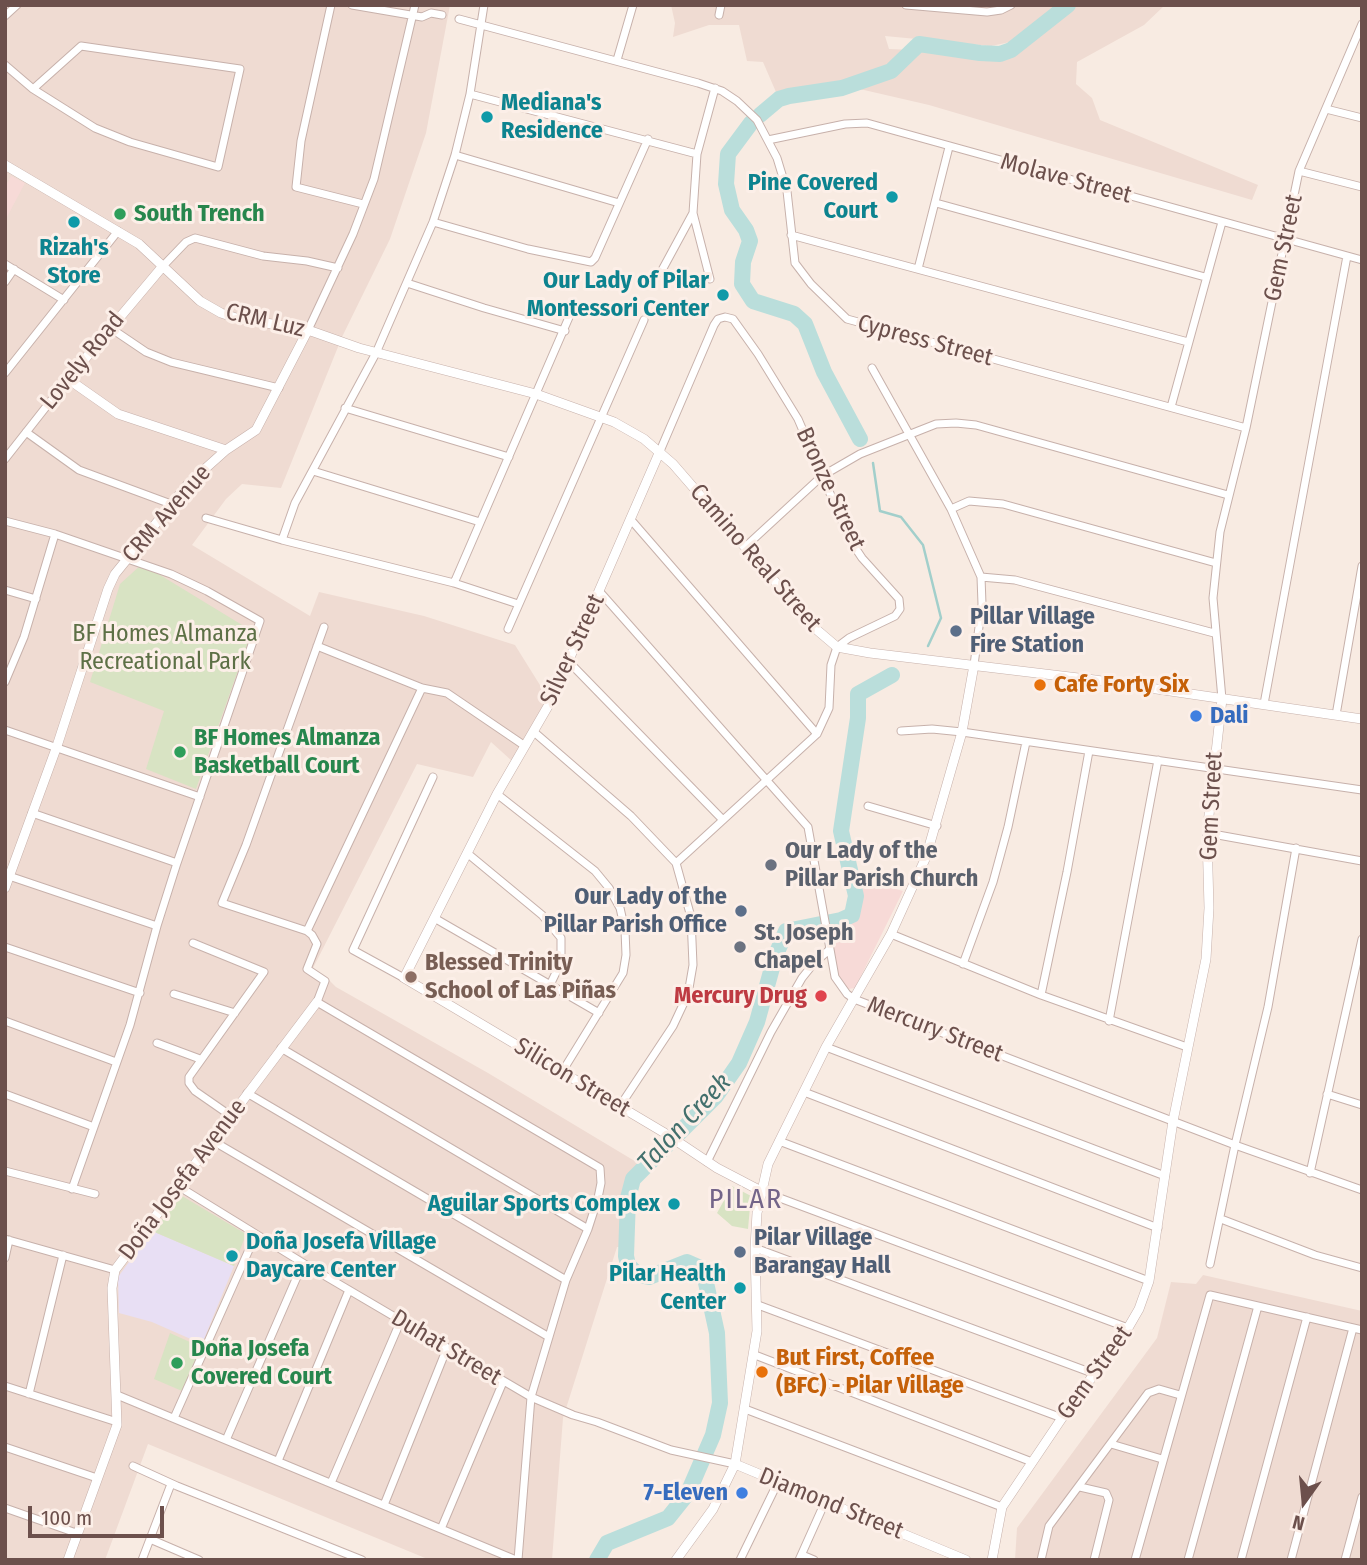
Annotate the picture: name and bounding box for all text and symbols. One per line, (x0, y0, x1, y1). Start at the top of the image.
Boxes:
place label: Mediana's Residence (501, 89, 603, 145)
marker: Mediana's Residence (479, 109, 495, 125)
street label: Molave Street (997, 148, 1135, 210)
place label: Pine Covered Court (748, 169, 878, 225)
marker: Pine Covered Court (884, 189, 900, 205)
street label: Gem Street (1259, 192, 1309, 304)
place label: South Trench (134, 200, 265, 228)
marker: South Trench (112, 206, 128, 222)
marker: Rizah's Store (66, 214, 82, 230)
place label: Rizah's Store (39, 234, 109, 290)
place label: Our Lady of Pilar Montessori Center (527, 267, 709, 323)
marker: Our Lady of Pilar Montessori Center (715, 287, 731, 303)
street label: CRM Luz (223, 298, 307, 344)
street label: Lovely Road (35, 306, 131, 416)
street label: Cypress Street (854, 309, 996, 373)
street label: Bronze Street (789, 423, 871, 555)
street label: CRM Avenue (117, 459, 217, 569)
street label: Camino Real Street (683, 478, 827, 638)
street label: Silver Street (535, 590, 611, 710)
place label: Pillar Village Fire Station (970, 603, 1095, 659)
park label: BF Homes Almanza Recreational Park (72, 620, 258, 676)
marker: Pillar Village Fire Station (948, 623, 964, 639)
place label: Cafe Forty Six (1054, 671, 1189, 699)
marker: Cafe Forty Six (1032, 677, 1048, 693)
place label: Dali (1210, 702, 1248, 730)
marker: Dali (1188, 708, 1204, 724)
place label: BF Homes Almanza Basketball Court (194, 724, 380, 780)
marker: BF Homes Almanza Basketball Court (172, 744, 188, 760)
street label: Gem Street (1195, 751, 1229, 861)
place label: Our Lady of the Pillar Parish Church (785, 837, 978, 893)
marker: Our Lady of the Pillar Parish Church (763, 857, 779, 873)
place label: Our Lady of the Pillar Parish Office (544, 883, 727, 939)
marker: Our Lady of the Pillar Parish Office (733, 903, 749, 919)
place label: St. Joseph Chapel (754, 919, 854, 975)
marker: St. Joseph Chapel (732, 939, 748, 955)
place label: Blessed Trinity School of Las Piñas (425, 949, 616, 1005)
marker: Blessed Trinity School of Las Piñas (403, 969, 419, 985)
place label: Mercury Drug (674, 982, 807, 1010)
marker: Mercury Drug (813, 988, 829, 1004)
street label: Mercury Street (863, 991, 1007, 1069)
street label: Silicon Street (509, 1032, 635, 1124)
water label: Talon Creek (632, 1068, 738, 1178)
street label: Doña Josefa Avenue (113, 1094, 253, 1266)
district label: PILAR (709, 1183, 783, 1217)
place label: Aguilar Sports Complex (428, 1190, 660, 1218)
marker: Aguilar Sports Complex (666, 1196, 682, 1212)
place label: Pilar Village Barangay Hall (754, 1224, 891, 1280)
place label: Doña Josefa Village Daycare Center (246, 1228, 436, 1284)
marker: Pilar Village Barangay Hall (732, 1244, 748, 1260)
marker: Doña Josefa Village Daycare Center (224, 1248, 240, 1264)
place label: Pilar Health Center (609, 1260, 726, 1316)
marker: Pilar Health Center (732, 1280, 748, 1296)
street label: Duhat Street (386, 1304, 506, 1392)
street label: Gem Street (1051, 1321, 1139, 1425)
place label: Doña Josefa Covered Court (191, 1335, 332, 1391)
place label: But First, Coffee (BFC) - Pilar Village (776, 1344, 964, 1400)
marker: Doña Josefa Covered Court (169, 1355, 185, 1371)
marker: But First, Coffee (BFC) - Pilar Village (754, 1364, 770, 1380)
street label: Diamond Street (755, 1462, 907, 1546)
north arrow (1269, 1467, 1339, 1537)
place label: 7-Eleven (643, 1479, 728, 1507)
marker: 7-Eleven (734, 1485, 750, 1501)
scale bar (32, 1492, 168, 1536)
text: 100 m (41, 1505, 92, 1531)
text: N (1290, 1510, 1307, 1535)

